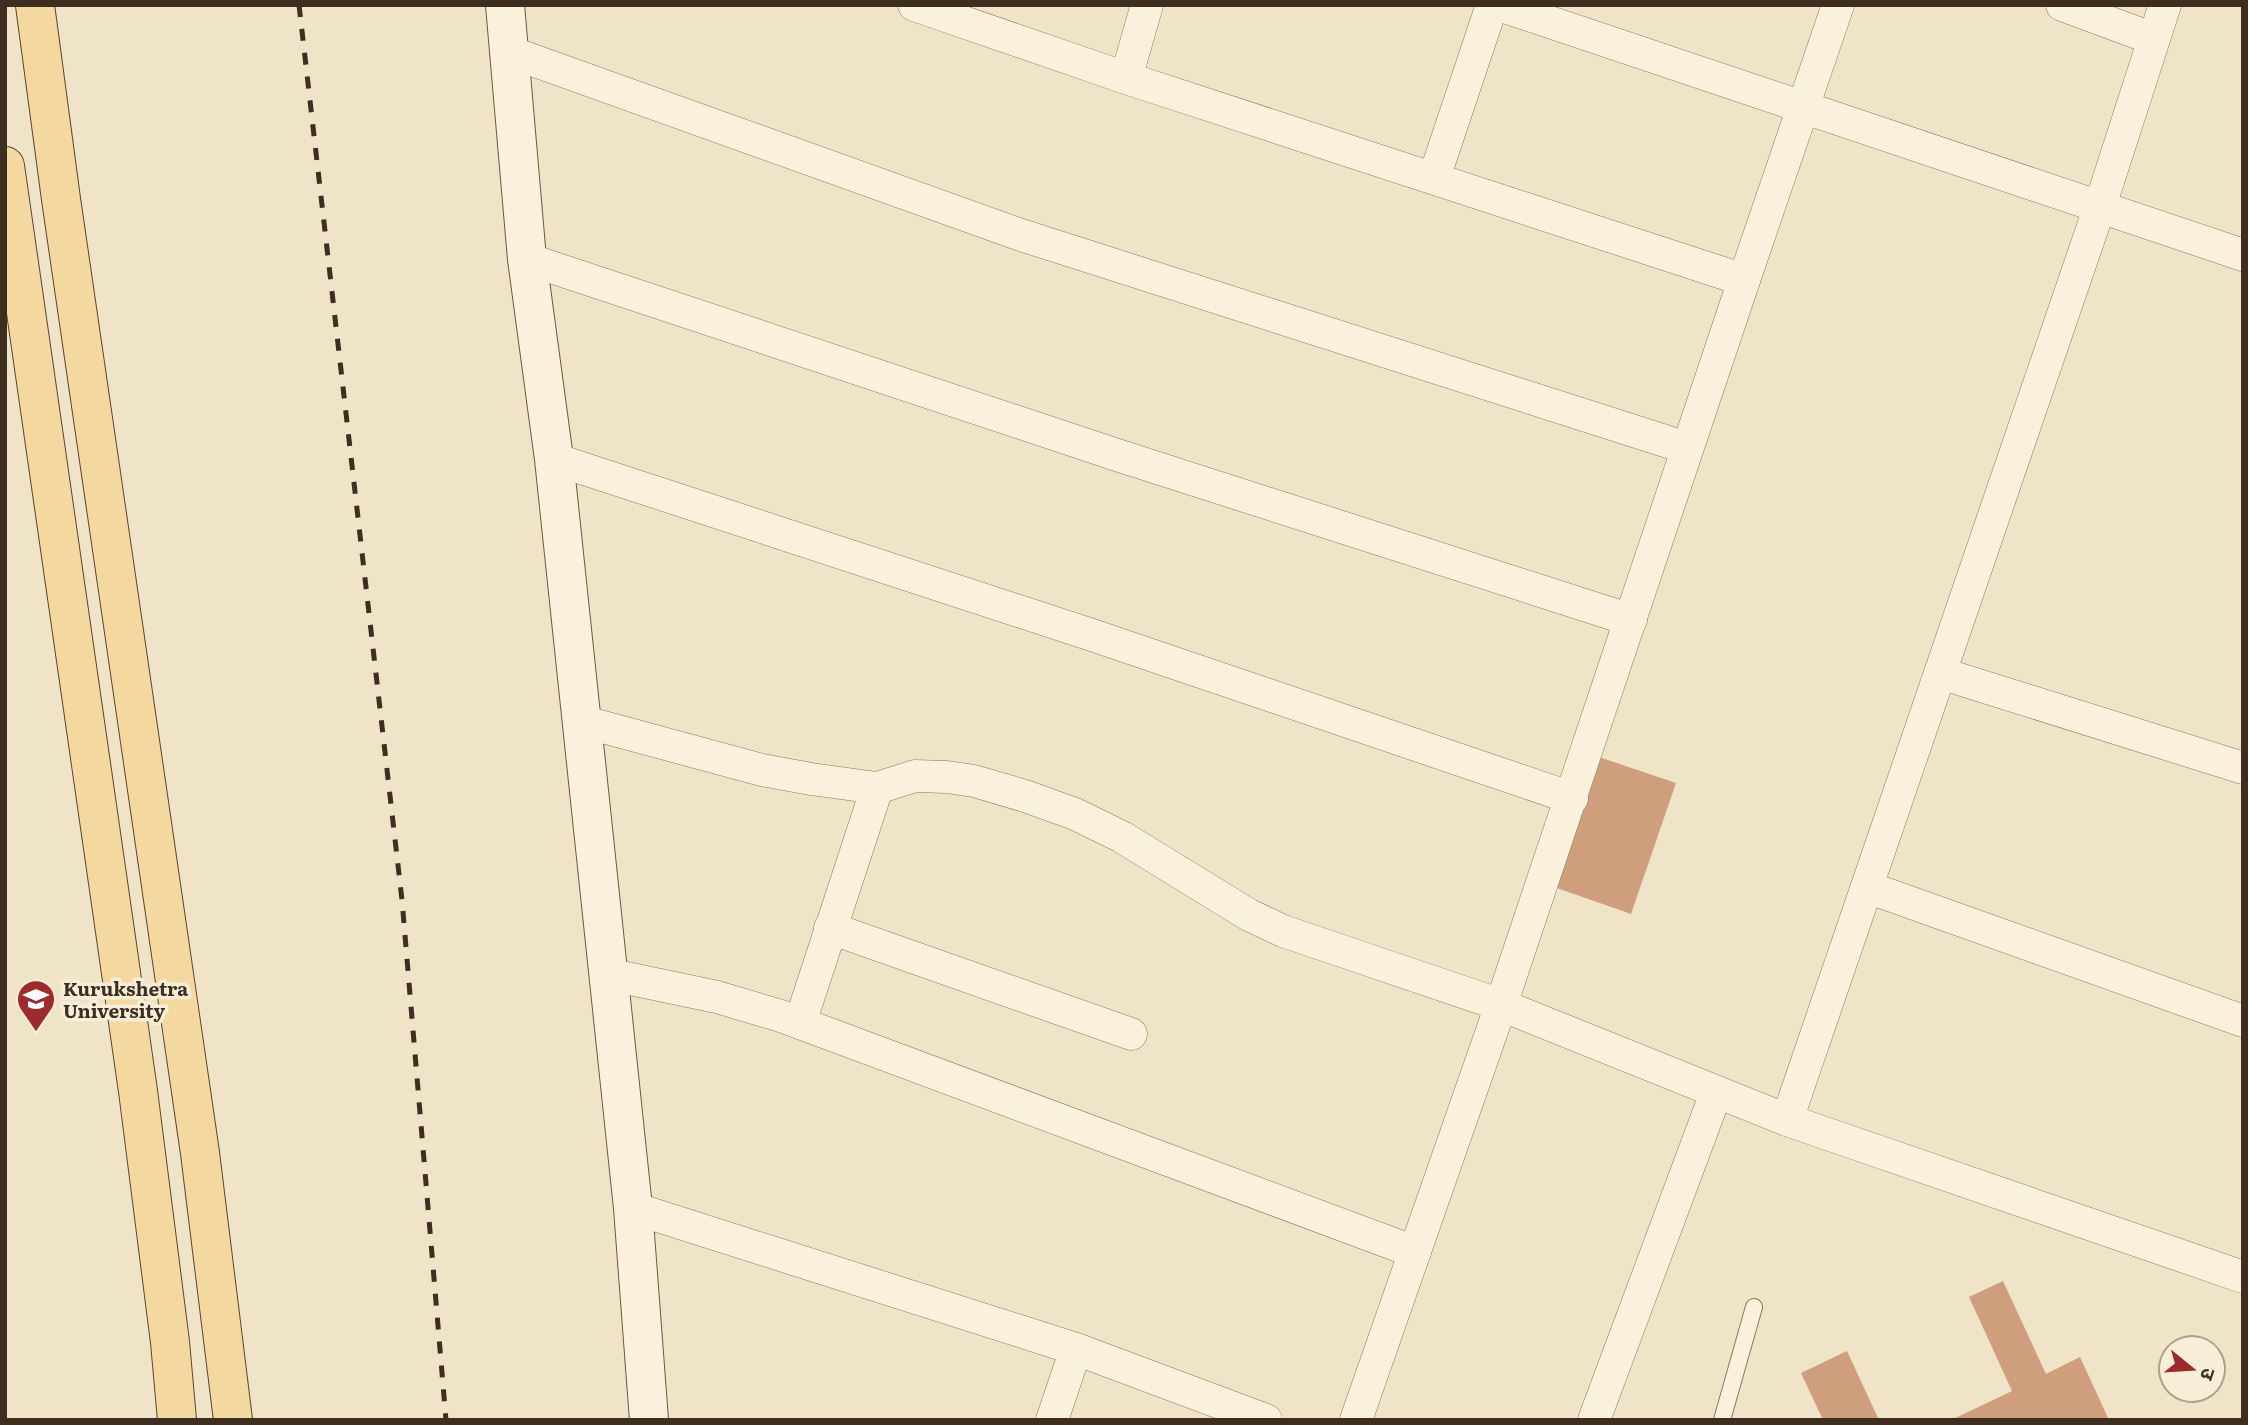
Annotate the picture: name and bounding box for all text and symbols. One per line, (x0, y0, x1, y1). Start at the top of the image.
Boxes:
place label: Kurukshetra University (63, 974, 188, 1024)
school or university icon: Kurukshetra University (15, 978, 57, 1033)
north arrow (2157, 1334, 2227, 1404)
text: उ (2194, 1365, 2224, 1385)

